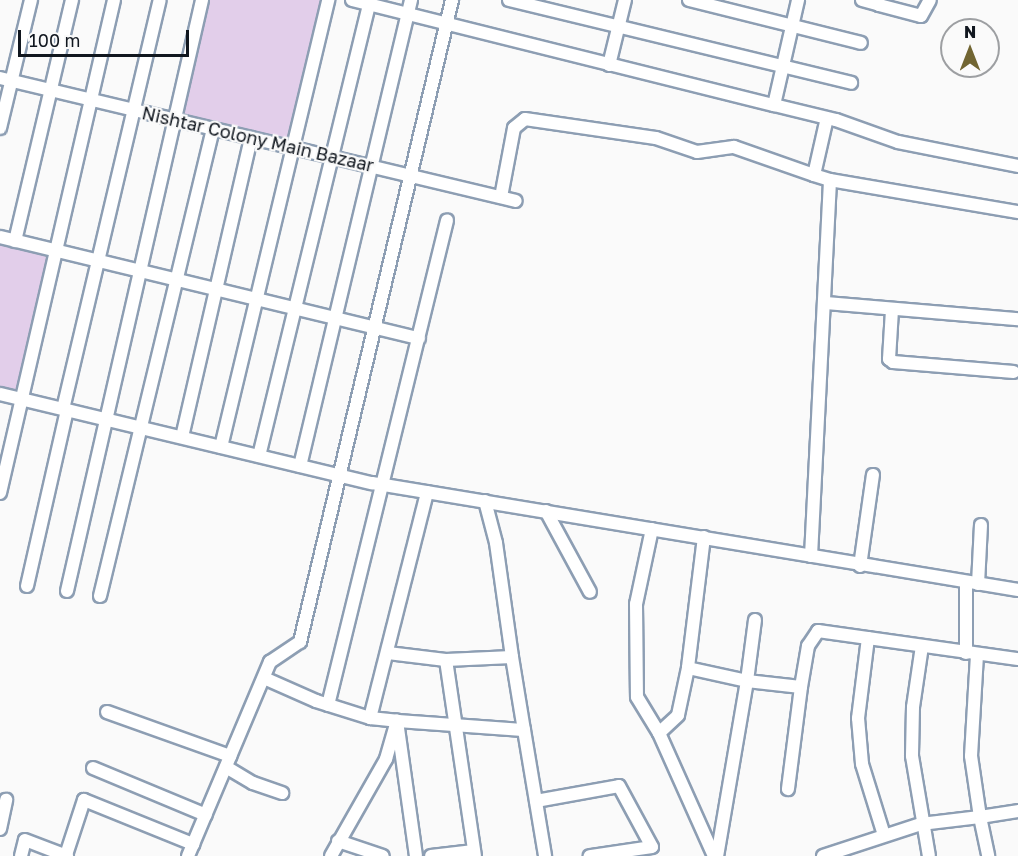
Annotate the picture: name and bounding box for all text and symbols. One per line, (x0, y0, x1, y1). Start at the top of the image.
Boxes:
scale bar (21, 18, 192, 56)
north arrow (940, 18, 1000, 78)
text: N (964, 22, 976, 42)
text: 100 m (29, 29, 80, 51)
street label: Nishtar Colony Main Bazaar (140, 102, 376, 176)

